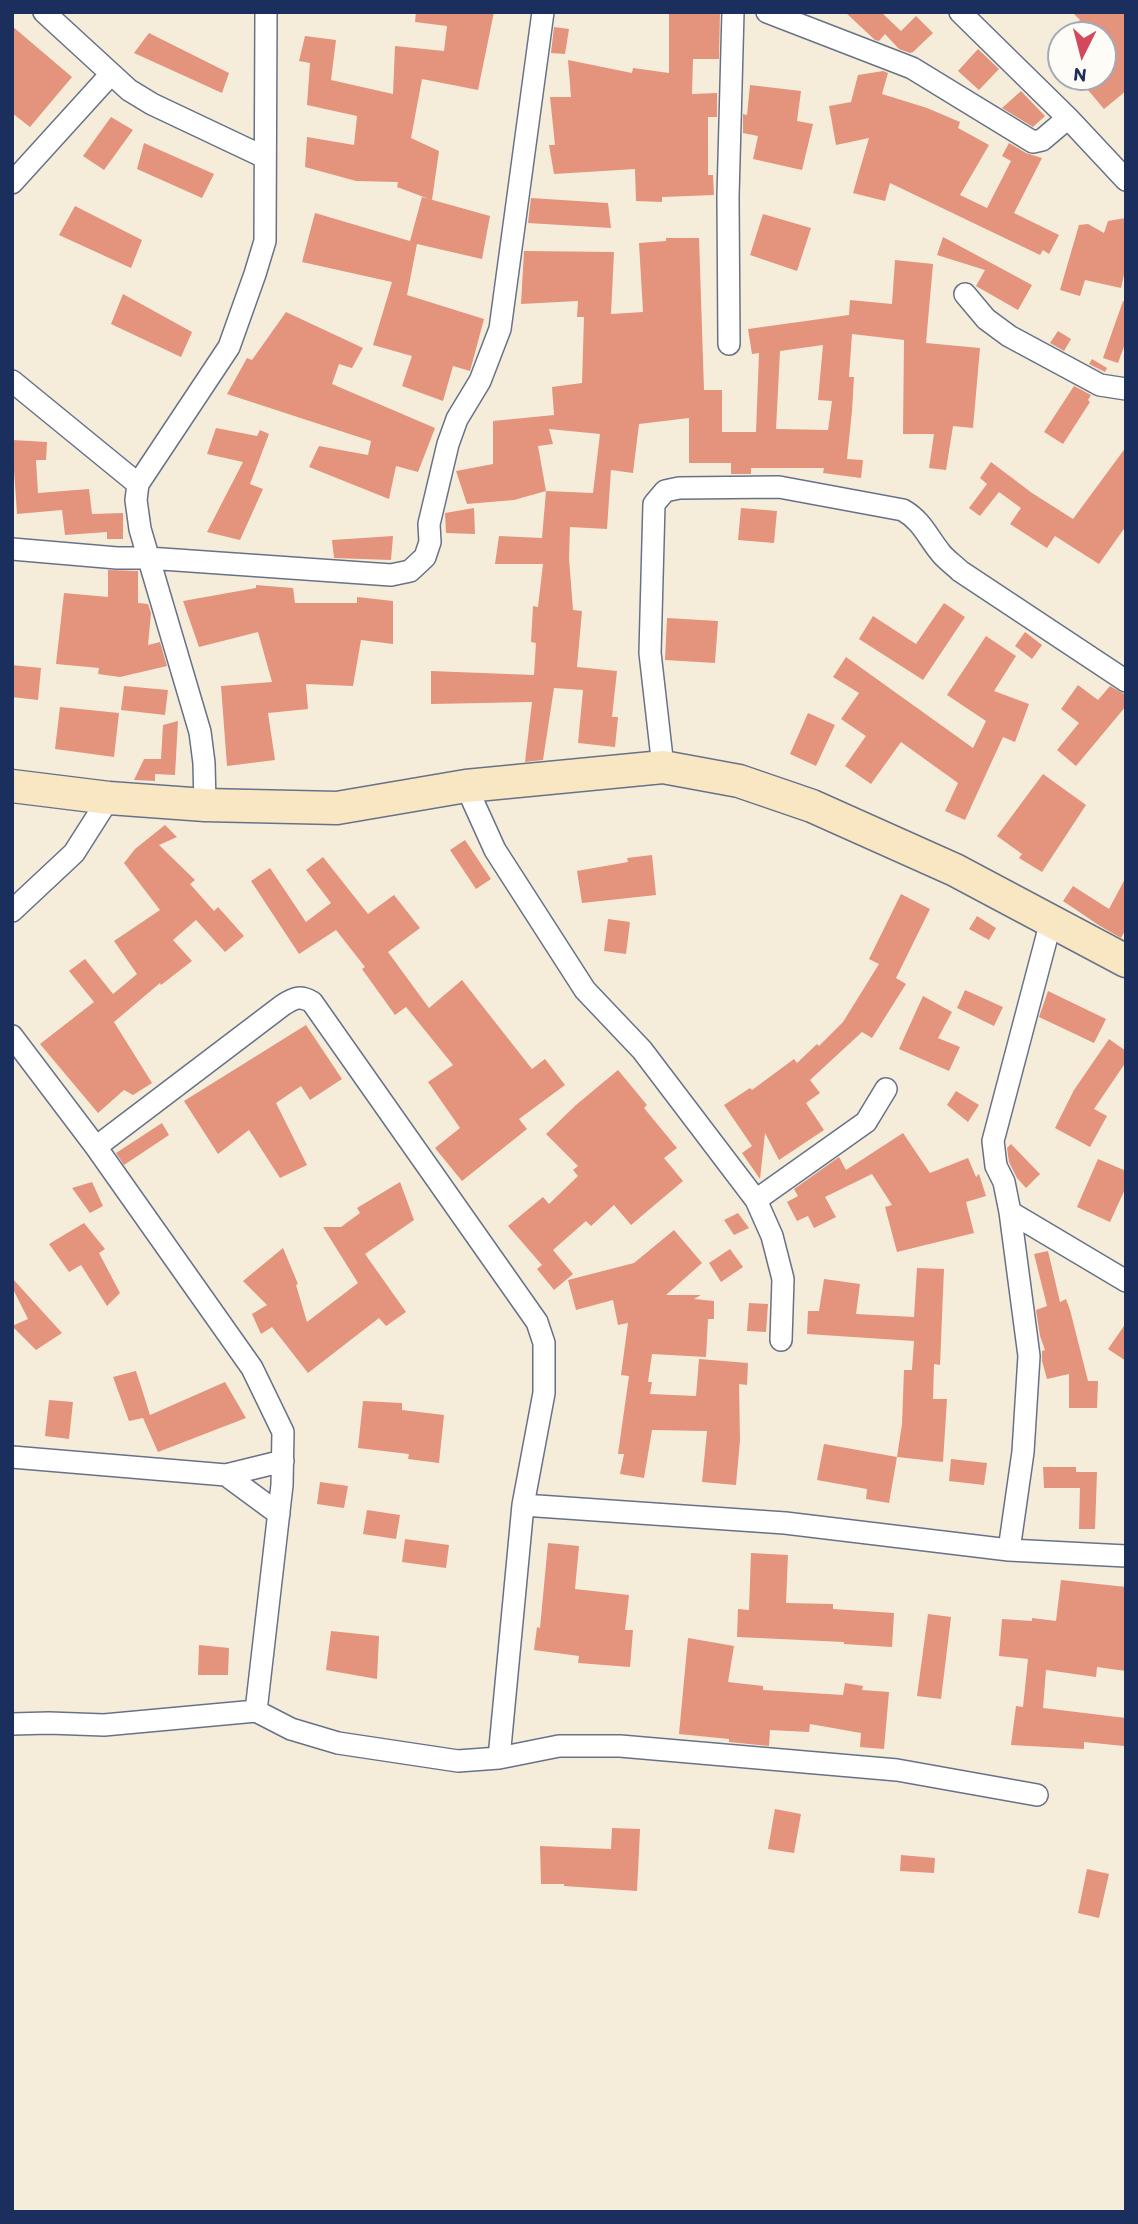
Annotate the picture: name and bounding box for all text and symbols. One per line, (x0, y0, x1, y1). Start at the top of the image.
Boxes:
north arrow (1047, 21, 1117, 91)
text: N (1072, 63, 1088, 88)

